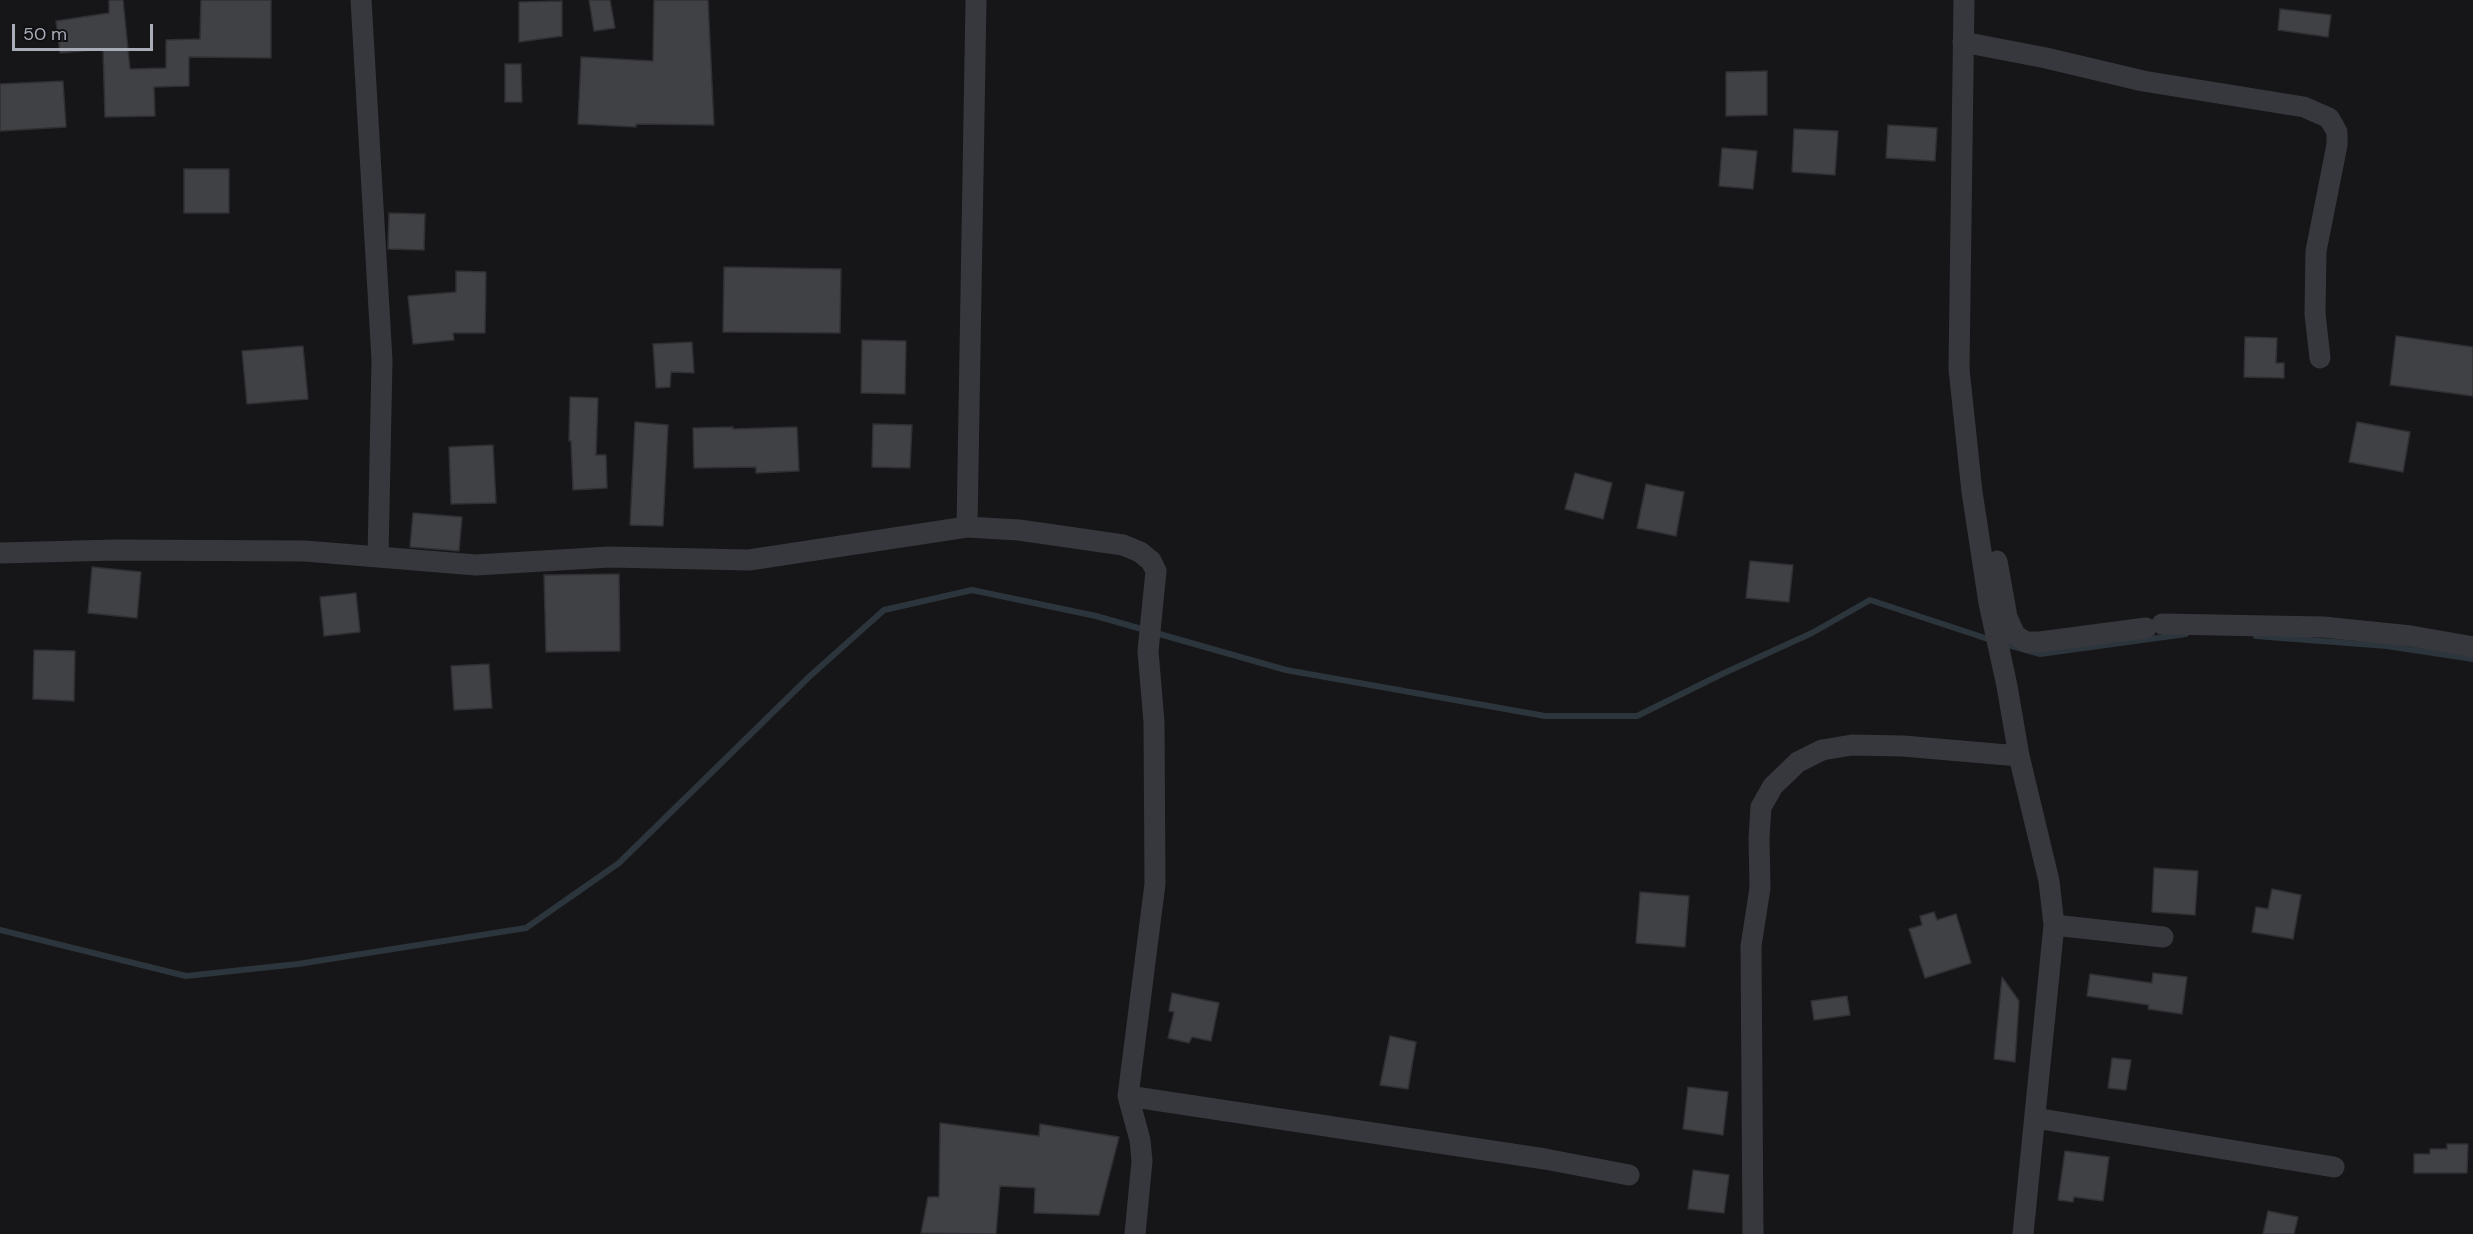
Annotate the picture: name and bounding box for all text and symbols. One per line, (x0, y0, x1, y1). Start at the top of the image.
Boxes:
scale bar (15, 12, 156, 50)
text: 50 m (23, 22, 67, 46)

